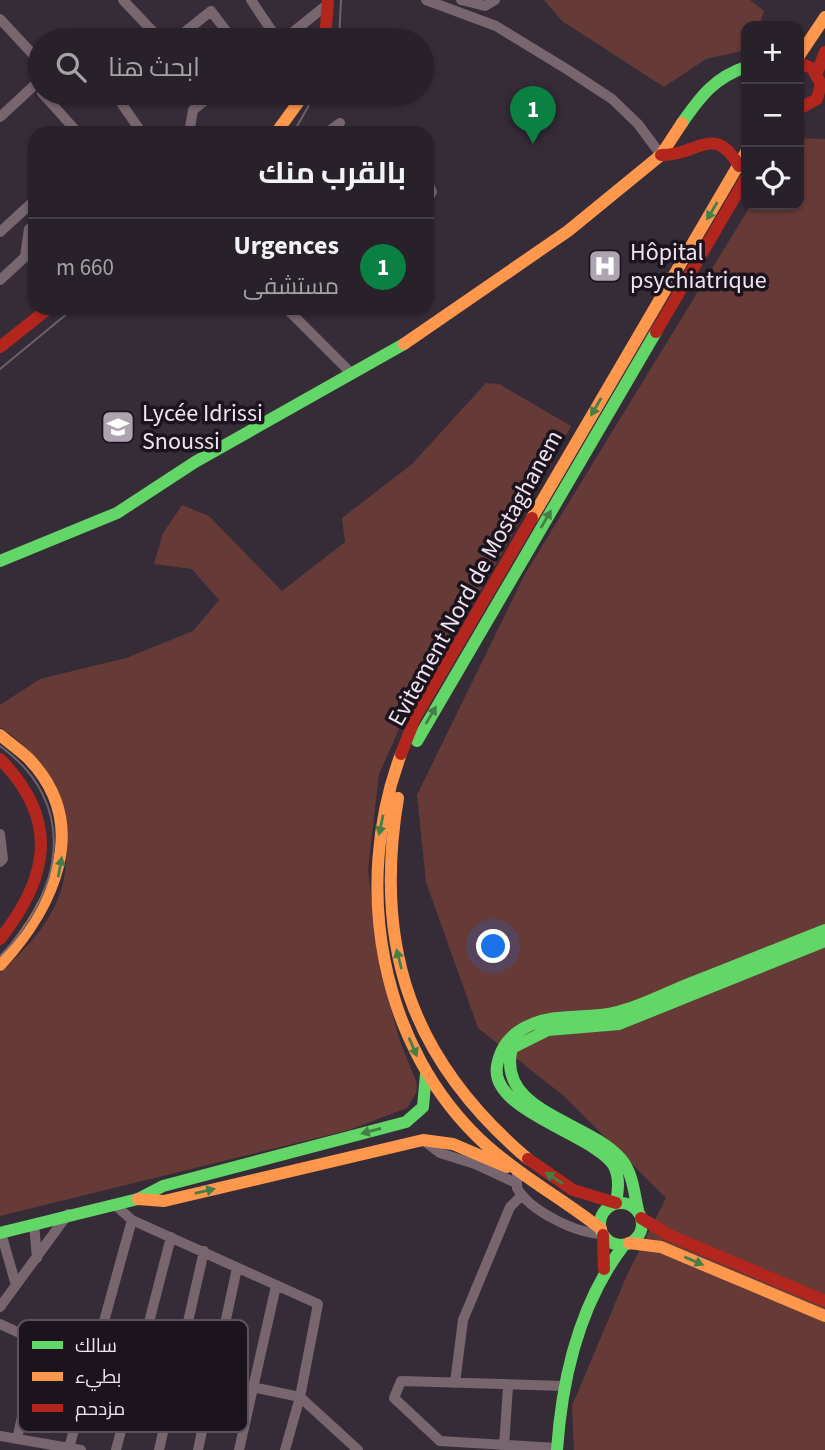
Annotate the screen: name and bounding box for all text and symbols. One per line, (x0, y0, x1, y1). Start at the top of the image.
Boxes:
map controls (741, 21, 804, 210)
button: + (741, 21, 804, 84)
search box (28, 28, 434, 105)
icon: search (52, 48, 90, 86)
text: ابحث هنا (108, 49, 200, 86)
button: − (741, 84, 804, 147)
pin: 1 (510, 86, 556, 144)
button: locate (741, 147, 804, 210)
text: بالقرب منك (258, 152, 406, 195)
one-way arrow (706, 202, 718, 221)
text: Urgences (233, 227, 339, 264)
place label: Hôpital psychiatrique (630, 235, 767, 298)
hospital icon: Hôpital psychiatrique (586, 247, 624, 285)
text: 660 m (56, 251, 114, 284)
text: 1 (377, 251, 389, 284)
text: مستشفى (243, 270, 339, 303)
place label: Lycée Idrissi Snoussi (142, 396, 263, 459)
one-way arrow (590, 397, 602, 416)
school or university icon: Lycée Idrissi Snoussi (99, 408, 137, 446)
street label: Evitement Nord de Mostaghanem (379, 424, 572, 733)
one-way arrow (540, 509, 552, 528)
one-way arrow (425, 705, 437, 725)
one-way arrow (376, 814, 387, 836)
one-way arrow (54, 856, 65, 878)
your location (476, 929, 510, 963)
one-way arrow (393, 948, 404, 970)
one-way arrow (408, 1037, 419, 1058)
one-way arrow (360, 1126, 382, 1137)
one-way arrow (545, 1171, 563, 1185)
one-way arrow (194, 1185, 216, 1196)
one-way arrow (684, 1256, 705, 1267)
legend (18, 1320, 248, 1432)
text: سالك (75, 1333, 117, 1360)
text: بطيء (75, 1364, 121, 1391)
text: مزدحم (75, 1396, 125, 1423)

